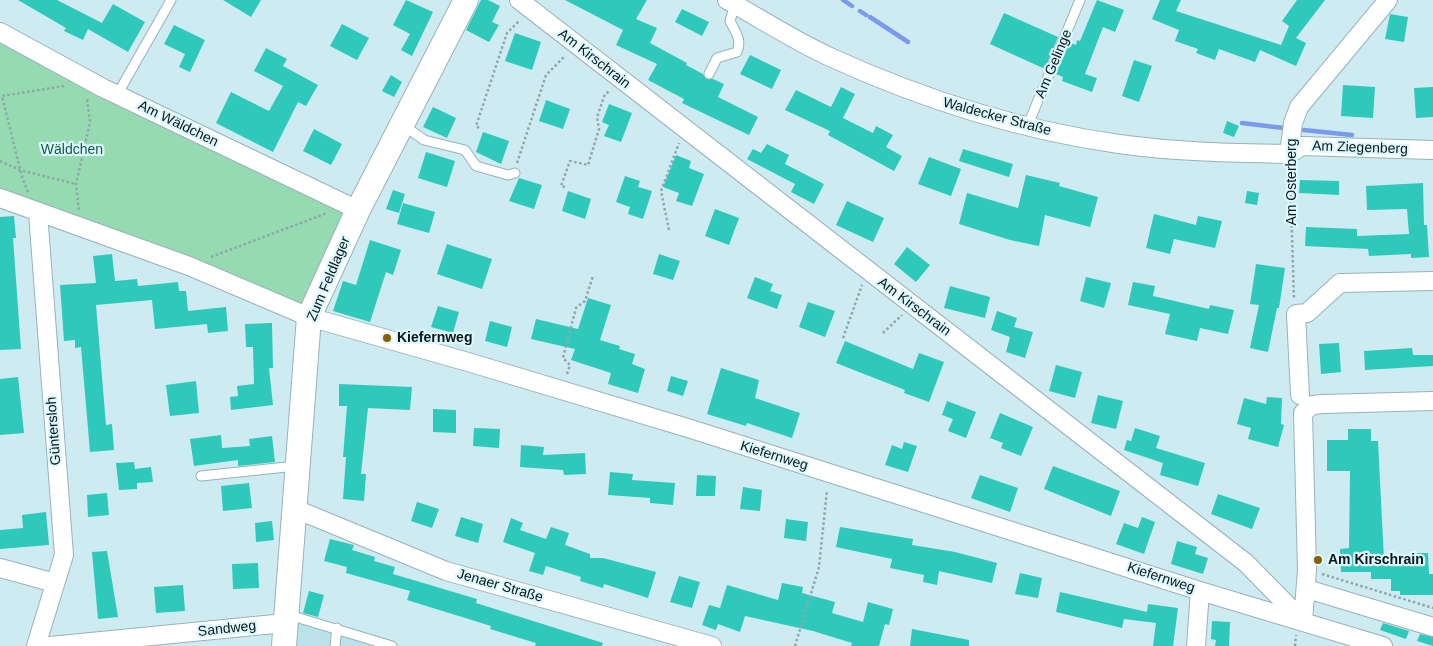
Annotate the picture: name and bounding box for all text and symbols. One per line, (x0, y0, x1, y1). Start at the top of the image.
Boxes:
street label: Am Kirschrain (554, 26, 634, 92)
street label: Am Gelinge (1032, 27, 1076, 101)
street label: Waldecker Straße (941, 94, 1053, 140)
street label: Am Wäldchen (135, 97, 221, 151)
street label: Am Osterberg (1284, 138, 1300, 226)
street label: Am Ziegenberg (1312, 138, 1408, 158)
park label: Wäldchen (41, 142, 103, 158)
street label: Zum Feldlager (304, 234, 354, 324)
street label: Am Kirschrain (874, 274, 954, 340)
place label: Kiefernweg (397, 330, 472, 346)
marker: Kiefernweg (381, 332, 393, 344)
street label: Güntersloh (43, 396, 65, 466)
street label: Kiefernweg (738, 438, 810, 474)
place label: Am Kirschrain (1328, 552, 1424, 568)
marker: Am Kirschrain (1312, 554, 1324, 566)
street label: Kiefernweg (1125, 559, 1197, 597)
street label: Jenaer Straße (455, 566, 545, 606)
street label: Sandweg (197, 618, 257, 640)

